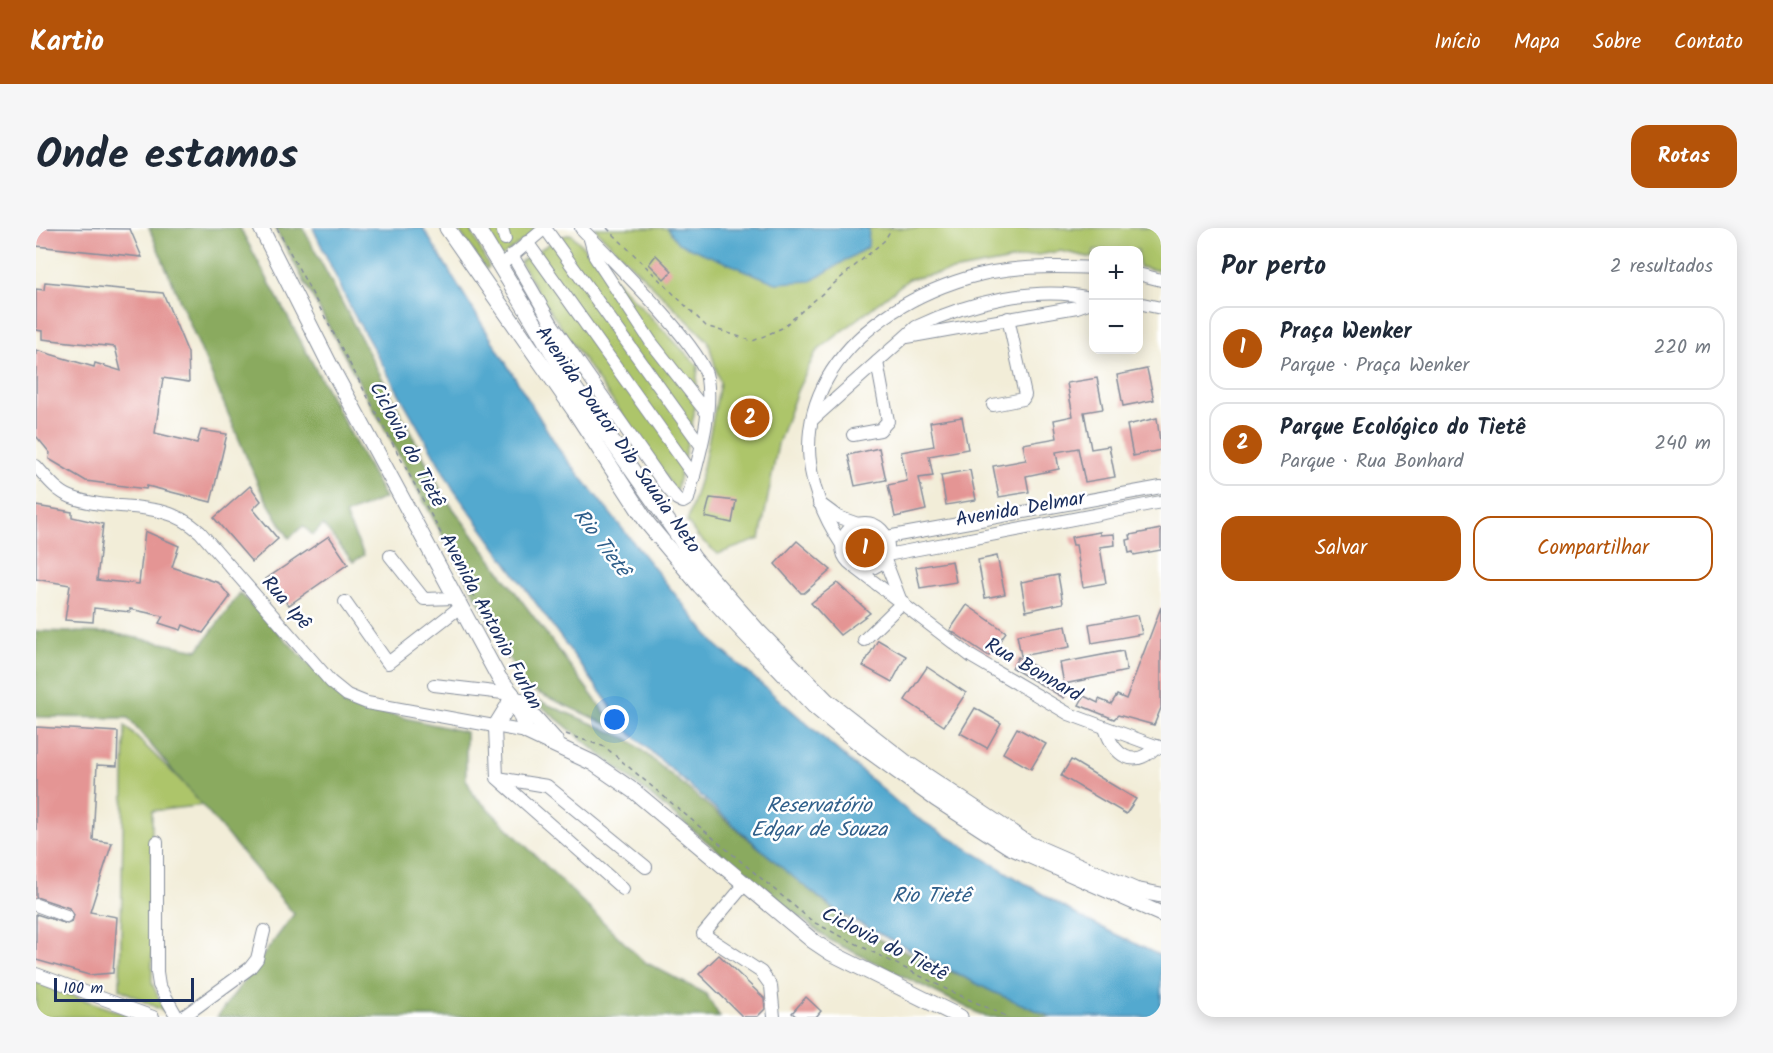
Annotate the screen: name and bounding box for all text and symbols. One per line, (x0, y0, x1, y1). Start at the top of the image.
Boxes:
text: Kartio (30, 20, 104, 65)
text: Início (1434, 26, 1481, 59)
text: Mapa (1514, 26, 1560, 59)
text: Sobre (1593, 26, 1641, 59)
text: Contato (1674, 26, 1743, 59)
text: Onde estamos (36, 123, 298, 190)
button: Rotas (1631, 125, 1737, 188)
map controls (1089, 246, 1143, 354)
button: + (1089, 246, 1143, 300)
text: Por perto (1221, 246, 1326, 288)
text: 2 resultados (1610, 251, 1713, 283)
button: − (1089, 300, 1143, 354)
text: Praça Wenker (1280, 315, 1412, 350)
street label: Avenida Doutor Dib Sauaia Neto (526, 320, 709, 561)
text: 1 (1239, 332, 1246, 364)
text: 220 m (1654, 332, 1711, 364)
text: Parque · Praça Wenker (1280, 350, 1469, 382)
street label: Ciclovia do Tietê (360, 376, 453, 515)
pin: 2 (730, 396, 770, 441)
text: Parque Ecológico do Tietê (1280, 411, 1526, 446)
text: 2 (1237, 428, 1248, 460)
text: 240 m (1654, 428, 1711, 460)
text: Parque · Rua Bonhard (1280, 446, 1464, 478)
street label: Avenida Delmar (953, 483, 1089, 537)
water label: Rio Tietê (564, 502, 640, 587)
button: Salvar (1221, 516, 1461, 581)
button: Compartilhar (1473, 516, 1713, 581)
pin: 1 (846, 526, 884, 570)
street label: Avenida Antonio Furlan (430, 528, 550, 716)
street label: Rua Ipê (253, 569, 319, 639)
street label: Rua Bonnard (978, 630, 1089, 712)
your location (600, 705, 629, 734)
water label: Reservatório Edgar de Souza (751, 790, 888, 847)
water label: Rio Tietê (892, 880, 974, 913)
street label: Ciclovia do Tietê (815, 899, 954, 991)
scale bar (54, 975, 194, 1002)
text: 100 m (63, 976, 103, 1001)

